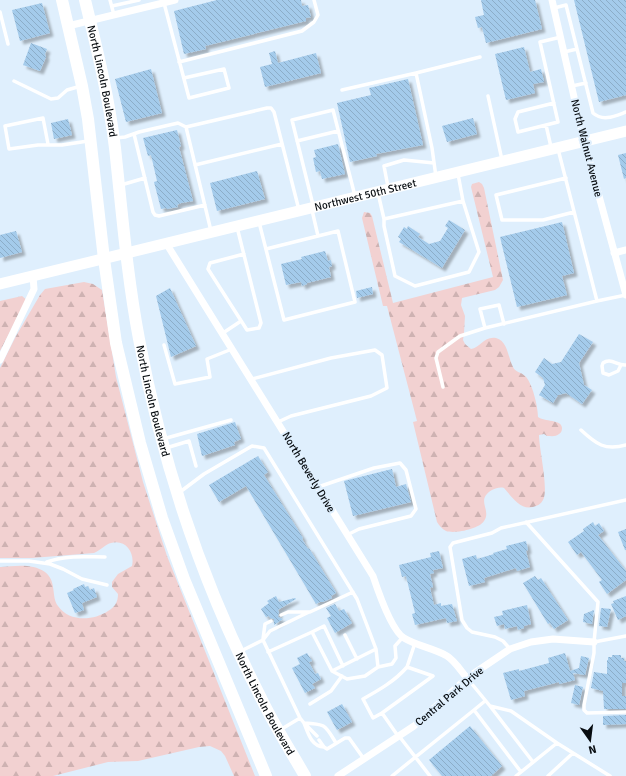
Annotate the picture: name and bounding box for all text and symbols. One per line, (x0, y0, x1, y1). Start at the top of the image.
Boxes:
street label: North Lincoln Boulevard (84, 24, 120, 138)
street label: North Walnut Avenue (568, 98, 605, 198)
street label: Northwest 50th Street (313, 176, 418, 214)
street label: North Lincoln Boulevard (133, 344, 172, 458)
street label: North Beverly Drive (279, 430, 338, 515)
street label: North Lincoln Boulevard (233, 650, 297, 758)
street label: Central Park Drive (412, 664, 486, 729)
north arrow (570, 720, 610, 760)
text: N (587, 742, 598, 756)

